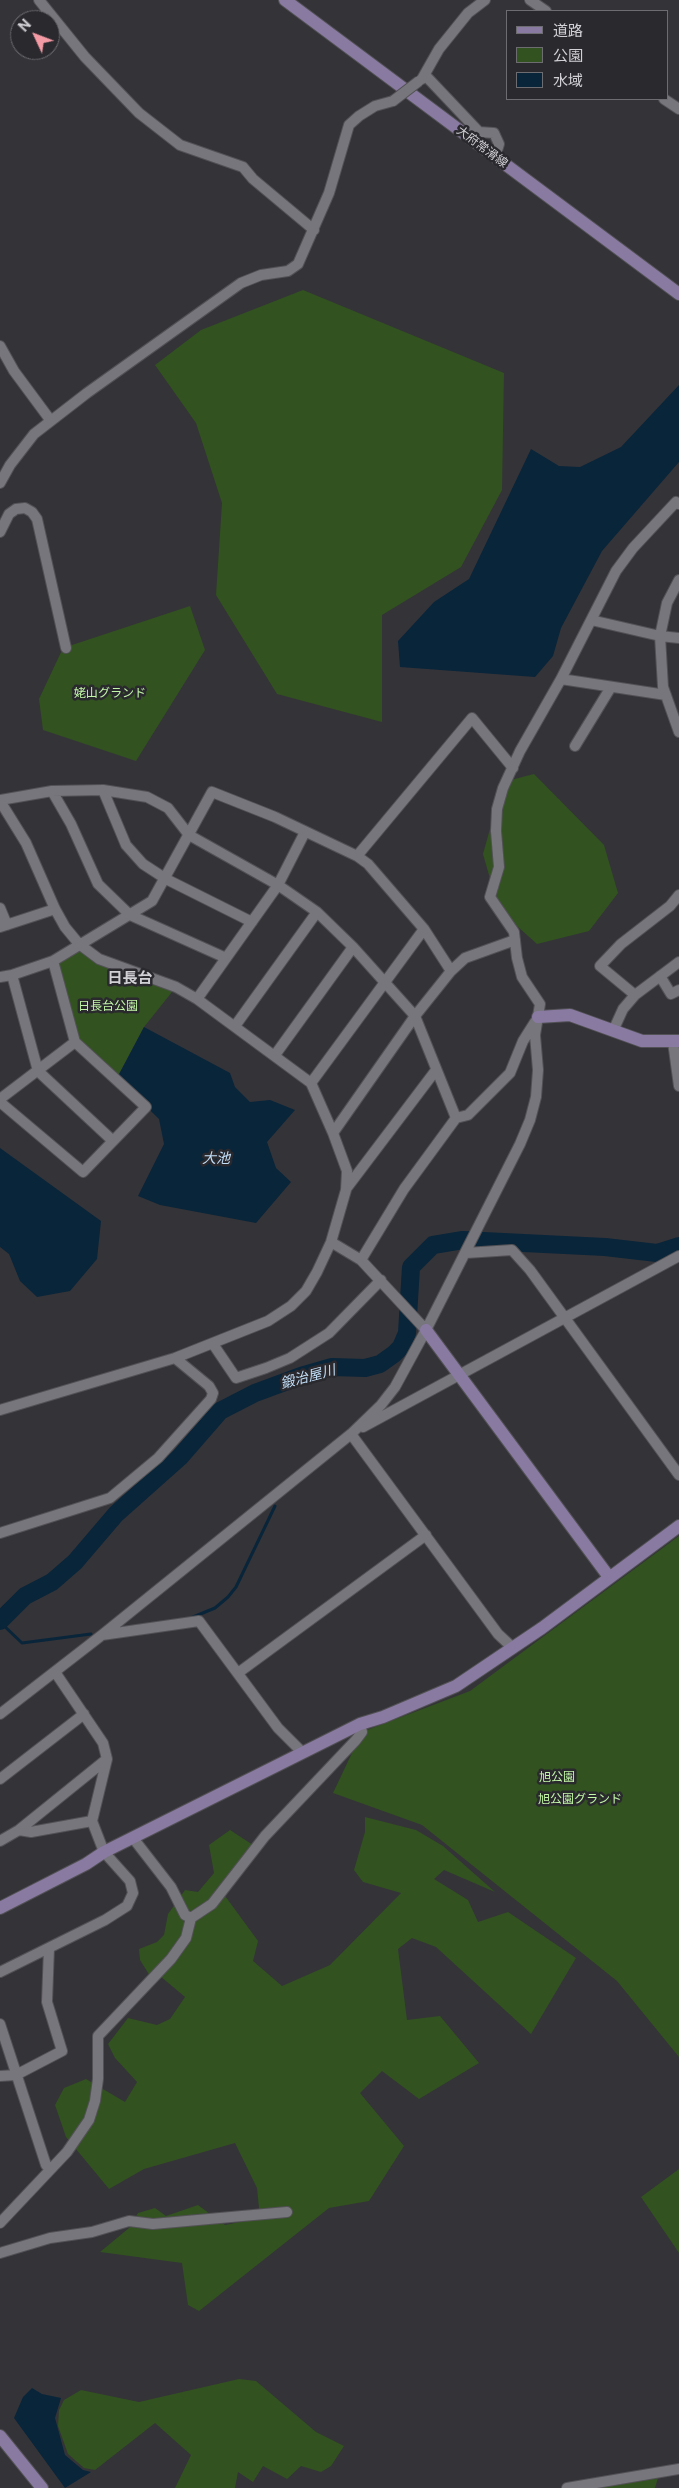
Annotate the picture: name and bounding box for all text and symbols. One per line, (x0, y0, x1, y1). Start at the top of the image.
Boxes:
north arrow (10, 10, 60, 60)
legend (507, 10, 669, 100)
text: N (15, 16, 34, 35)
text: 道路 (553, 22, 583, 39)
text: 公園 (553, 47, 583, 64)
text: 水域 (553, 72, 583, 89)
street label: 大府常滑線 (454, 123, 510, 171)
park label: 姥山グランド (74, 686, 146, 700)
district label: 日長台 (108, 969, 152, 987)
park label: 日長台公園 (78, 999, 138, 1013)
water label: 大池 (202, 1151, 230, 1167)
water label: 鍛治屋川 (279, 1362, 337, 1392)
park label: 旭公園 (539, 1770, 575, 1784)
park label: 旭公園グランド (538, 1792, 622, 1806)

